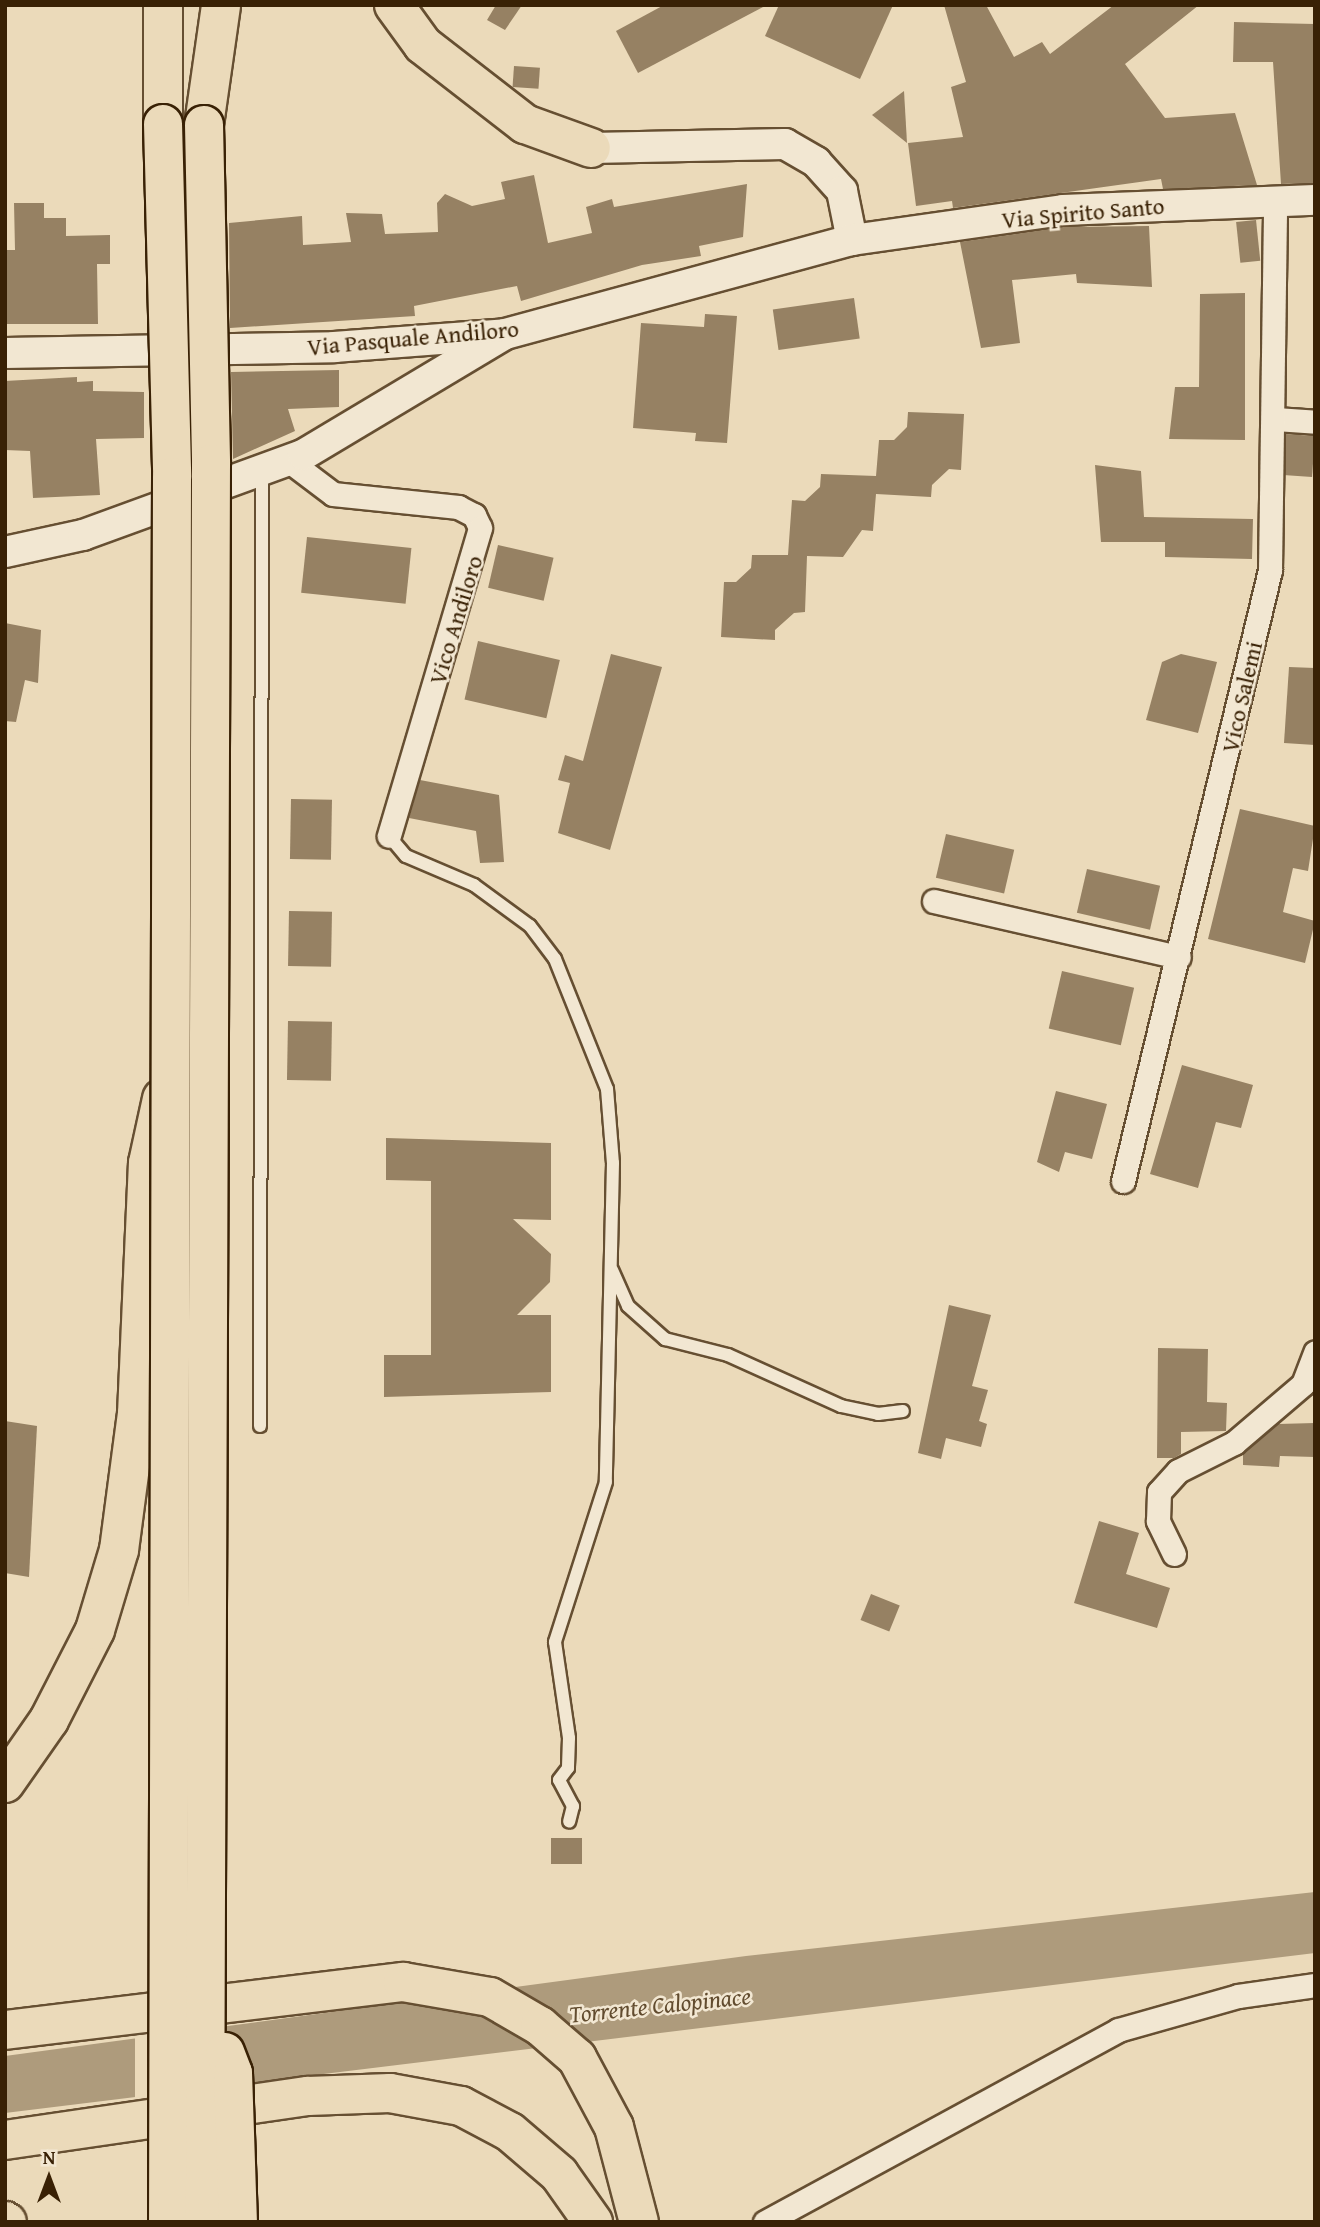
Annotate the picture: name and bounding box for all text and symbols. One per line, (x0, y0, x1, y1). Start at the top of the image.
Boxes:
street label: Via Spirito Santo (1000, 192, 1166, 234)
street label: Via Pasquale Andiloro (306, 315, 520, 361)
street label: Vico Andiloro (423, 552, 489, 688)
street label: Vico Salemi (1216, 639, 1268, 755)
water label: Torrente Calopinace (568, 1981, 752, 2029)
north arrow (14, 2143, 84, 2213)
text: N (43, 2143, 55, 2171)

